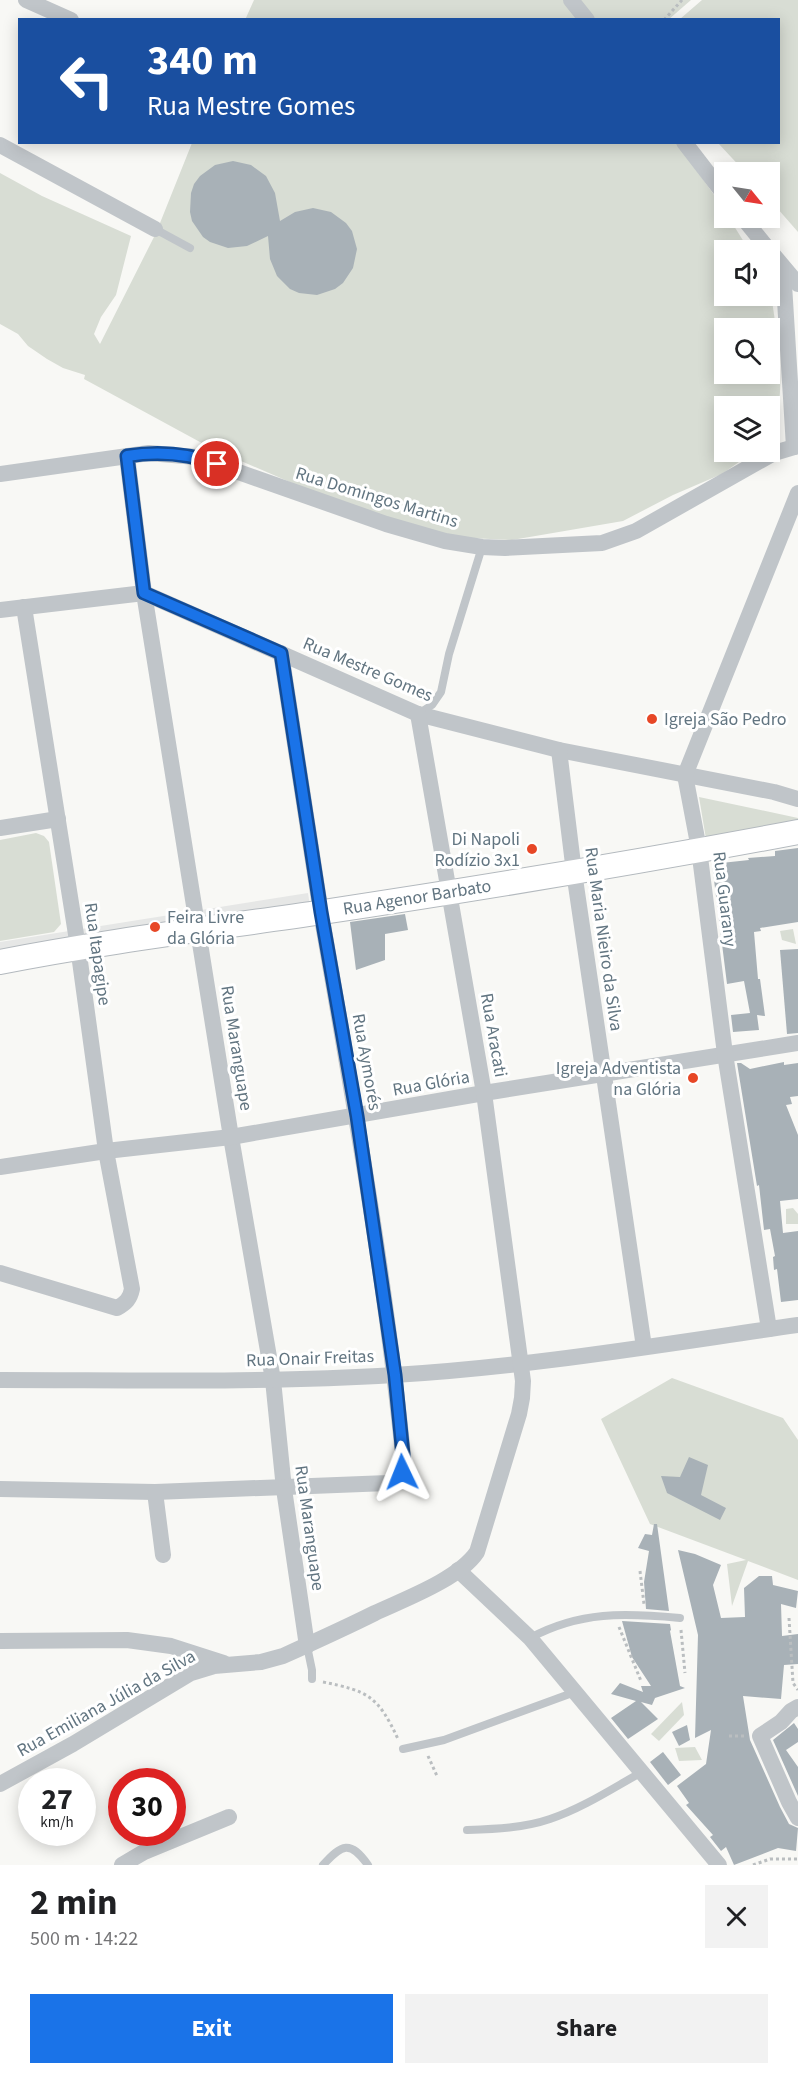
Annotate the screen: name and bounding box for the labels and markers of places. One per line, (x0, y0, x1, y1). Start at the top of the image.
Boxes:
pin (191, 438, 242, 489)
place label: Igreja São Pedro (664, 707, 786, 732)
marker: Igreja São Pedro (645, 712, 659, 726)
place label: Di Napoli Rodízio 3x1 (434, 827, 520, 873)
marker: Di Napoli Rodízio 3x1 (525, 842, 539, 856)
place label: Feira Livre da Glória (167, 905, 244, 951)
marker: Feira Livre da Glória (148, 920, 162, 934)
place label: Igreja Adventista na Glória (556, 1056, 681, 1102)
marker: Igreja Adventista na Glória (686, 1071, 700, 1085)

